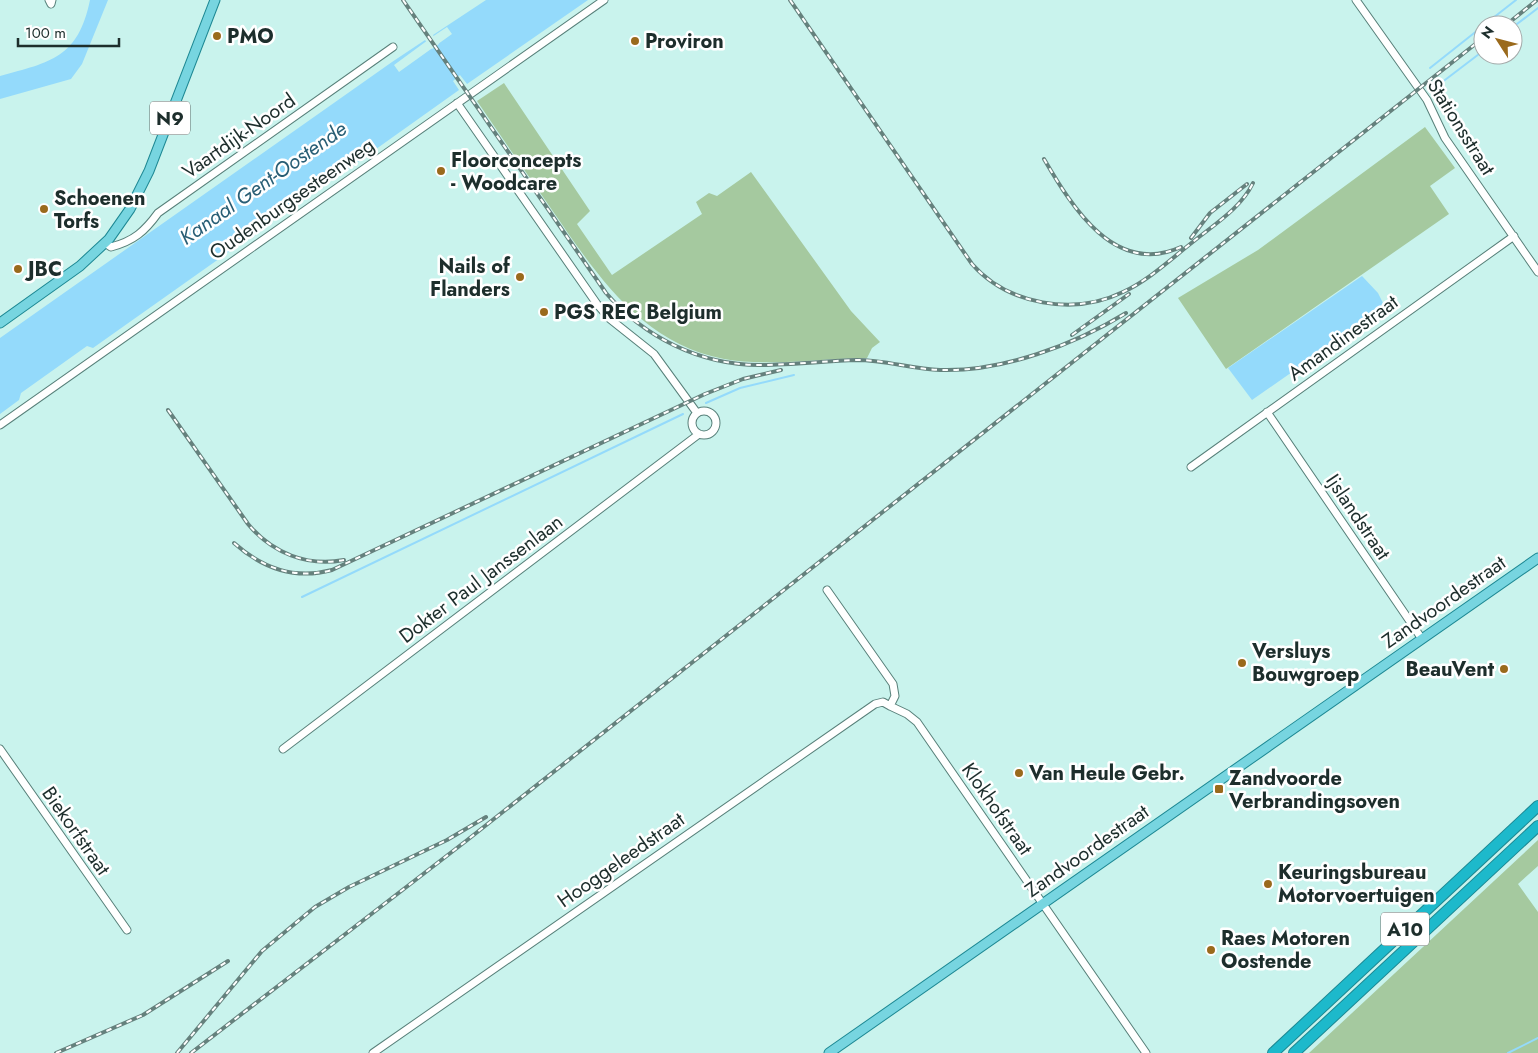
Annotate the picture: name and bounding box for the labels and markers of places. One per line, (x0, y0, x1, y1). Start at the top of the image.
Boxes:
place label: PMO (227, 22, 274, 51)
place label: Proviron (645, 27, 724, 56)
marker: PMO (211, 30, 223, 42)
marker: Proviron (629, 35, 641, 47)
place label: Floorconcepts - Woodcare (451, 146, 581, 198)
marker: Floorconcepts - Woodcare (435, 165, 447, 177)
place label: Schoenen Torfs (54, 184, 145, 236)
marker: Schoenen Torfs (38, 203, 50, 215)
place label: Nails of Flanders (430, 252, 511, 304)
place label: JBC (24, 255, 62, 284)
marker: JBC (12, 263, 24, 275)
marker: Nails of Flanders (514, 271, 526, 283)
place label: PGS REC Belgium (554, 298, 722, 327)
marker: PGS REC Belgium (538, 306, 550, 318)
place label: Versluys Bouwgroep (1251, 637, 1359, 689)
place label: BeauVent (1406, 655, 1495, 684)
marker: Versluys Bouwgroep (1236, 657, 1248, 669)
marker: BeauVent (1498, 663, 1510, 675)
place label: Van Heule Gebr. (1028, 759, 1185, 788)
place label: Zandvoorde Verbrandingsoven (1228, 764, 1400, 816)
marker: Van Heule Gebr. (1013, 767, 1025, 779)
marker: Zandvoorde Verbrandingsoven (1213, 783, 1225, 795)
place label: Keuringsbureau Motorvoertuigen (1278, 858, 1435, 910)
marker: Keuringsbureau Motorvoertuigen (1262, 878, 1274, 890)
place label: Raes Motoren Oostende (1221, 924, 1350, 976)
marker: Raes Motoren Oostende (1205, 944, 1217, 956)

